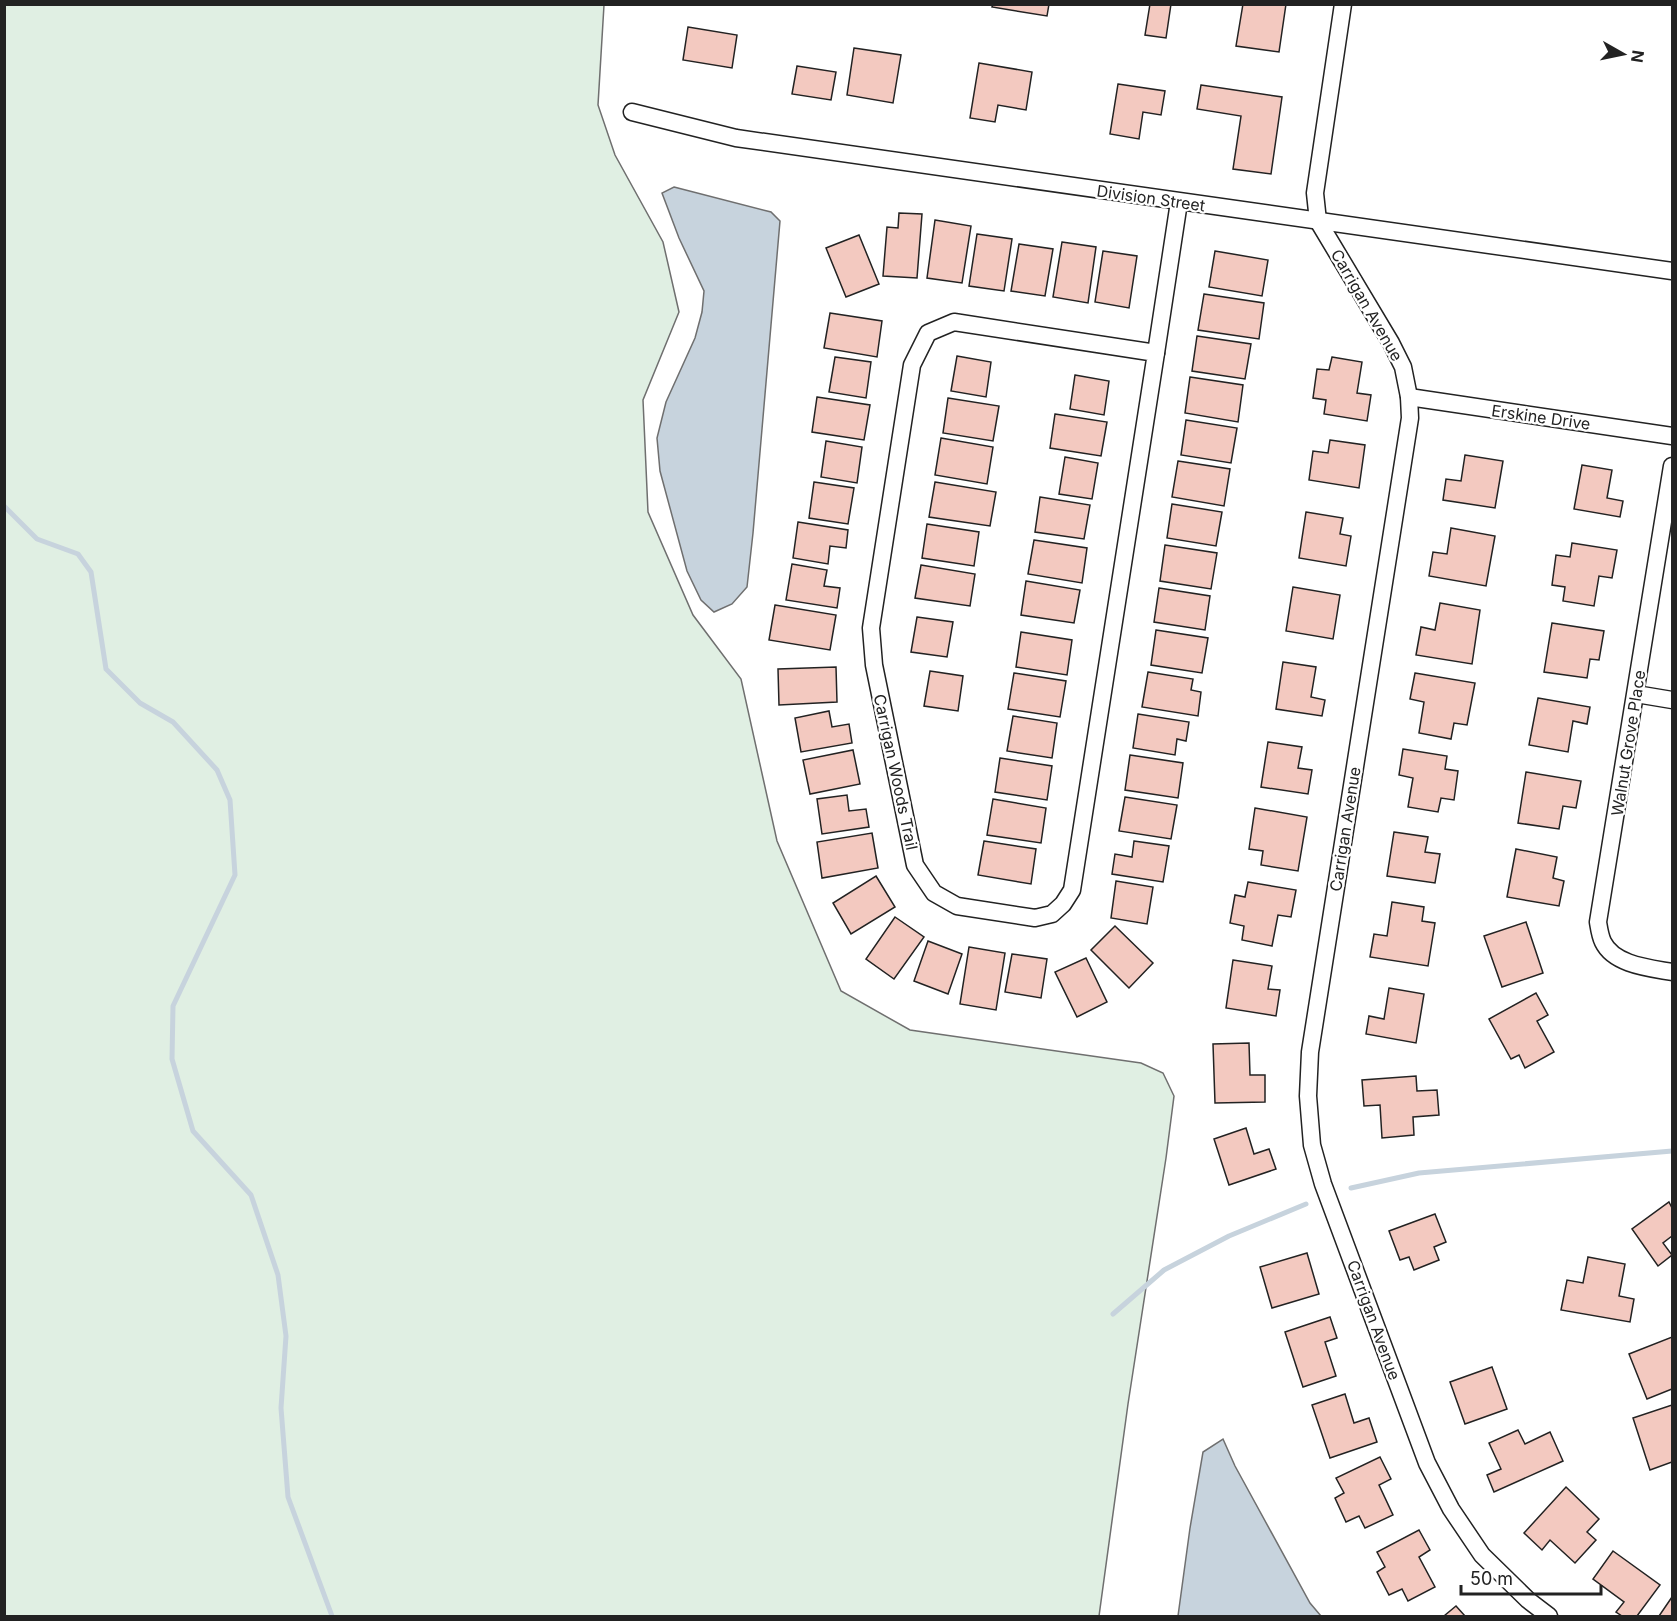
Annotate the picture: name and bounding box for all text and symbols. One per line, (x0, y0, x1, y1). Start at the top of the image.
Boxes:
north arrow (1593, 24, 1653, 84)
text: N (1627, 49, 1649, 64)
street label: Division Street (1095, 180, 1207, 216)
street label: Carrigan Avenue (1327, 245, 1407, 365)
street label: Erskine Drive (1490, 400, 1592, 434)
street label: Walnut Grove Place (1607, 669, 1649, 817)
street label: Carrigan Woods Trail (870, 692, 922, 852)
street label: Carrigan Avenue (1325, 765, 1365, 893)
street label: Carrigan Avenue (1343, 1257, 1405, 1383)
scale bar (1461, 1558, 1600, 1596)
text: 50 m (1470, 1568, 1513, 1589)

